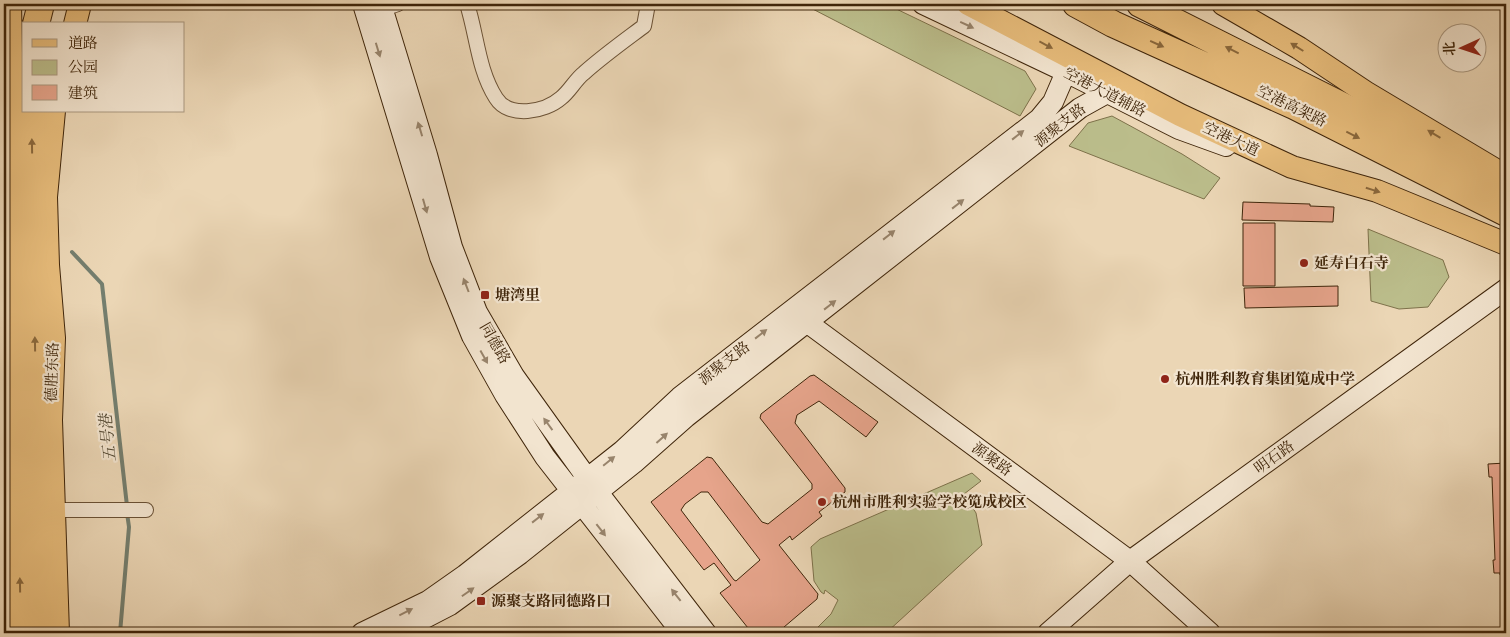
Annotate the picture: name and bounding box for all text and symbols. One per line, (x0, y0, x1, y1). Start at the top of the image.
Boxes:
one-way arrow (960, 21, 974, 29)
legend (22, 22, 185, 112)
north arrow (1438, 22, 1488, 72)
text: 道路 (68, 34, 98, 53)
one-way arrow (1150, 40, 1164, 48)
one-way arrow (1039, 41, 1054, 49)
text: 北 (1441, 41, 1459, 56)
one-way arrow (375, 43, 383, 58)
one-way arrow (1290, 43, 1303, 52)
one-way arrow (1224, 46, 1239, 54)
text: 公园 (68, 58, 98, 77)
street label: 空港大道辅路 (1060, 64, 1149, 121)
street label: 空港高架路 (1254, 81, 1330, 131)
text: 建筑 (68, 84, 98, 103)
street label: 源聚支路 (1031, 99, 1090, 151)
street label: 空港大道 (1200, 118, 1262, 161)
one-way arrow (415, 122, 423, 137)
one-way arrow (1428, 129, 1441, 138)
one-way arrow (1011, 130, 1024, 141)
one-way arrow (1346, 131, 1360, 139)
one-way arrow (28, 138, 36, 154)
one-way arrow (1366, 186, 1381, 194)
one-way arrow (422, 198, 430, 213)
one-way arrow (951, 199, 964, 210)
one-way arrow (883, 230, 896, 240)
place label: 延寿白石寺 (1314, 254, 1389, 273)
marker: 延寿白石寺 (1298, 257, 1310, 269)
one-way arrow (462, 278, 470, 292)
place label: 塘湾里 (495, 286, 540, 305)
marker: 塘湾里 (479, 289, 491, 301)
one-way arrow (823, 299, 836, 310)
street label: 同德路 (475, 319, 514, 367)
one-way arrow (754, 329, 767, 340)
one-way arrow (31, 336, 39, 352)
street label: 源聚支路 (695, 337, 754, 389)
street label: 德胜东路 (42, 342, 63, 402)
one-way arrow (479, 350, 488, 364)
place label: 杭州胜利教育集团笕成中学 (1175, 370, 1355, 389)
marker: 杭州胜利教育集团笕成中学 (1159, 373, 1171, 385)
water label: 五号港 (96, 411, 121, 463)
one-way arrow (543, 418, 554, 431)
one-way arrow (655, 433, 668, 444)
street label: 明石路 (1251, 436, 1298, 478)
street label: 源聚路 (968, 438, 1015, 480)
one-way arrow (602, 455, 615, 466)
place label: 杭州市胜利实验学校笕成校区 (832, 493, 1027, 512)
marker: 杭州市胜利实验学校笕成校区 (816, 496, 828, 508)
one-way arrow (531, 513, 545, 523)
one-way arrow (596, 523, 607, 536)
one-way arrow (16, 576, 24, 592)
one-way arrow (461, 587, 475, 597)
one-way arrow (671, 589, 682, 602)
place label: 源聚支路同德路口 (491, 592, 611, 611)
marker: 源聚支路同德路口 (475, 595, 487, 607)
one-way arrow (399, 608, 413, 616)

